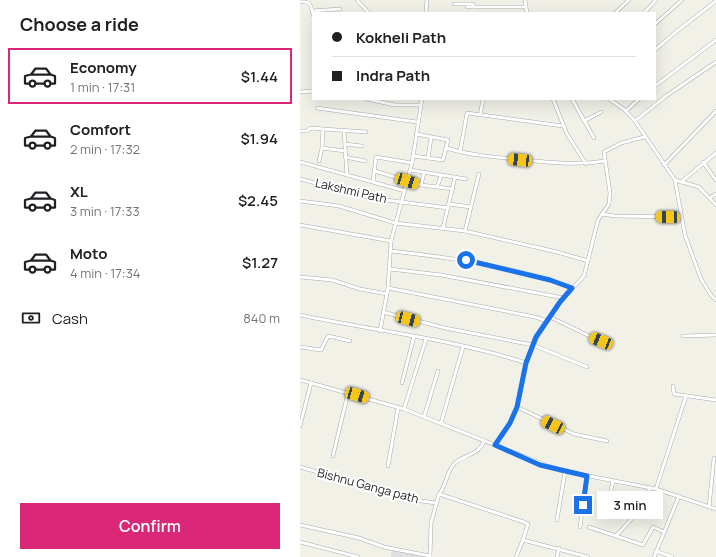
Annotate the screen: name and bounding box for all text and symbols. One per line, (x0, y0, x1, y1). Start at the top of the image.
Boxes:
text: Choose a ride (20, 12, 139, 36)
text: Kokheli Path (356, 27, 446, 48)
text: Economy (70, 57, 137, 78)
icon: car (22, 58, 58, 94)
text: Indra Path (356, 65, 430, 86)
text: $1.44 (241, 66, 278, 87)
text: 1 min · 17:31 (70, 78, 135, 96)
text: Comfort (70, 119, 131, 140)
icon: car (22, 120, 58, 156)
text: $1.94 (240, 128, 278, 149)
text: 2 min · 17:32 (70, 140, 140, 158)
car (507, 153, 533, 167)
car (394, 172, 420, 190)
street label: Lakshmi Path (314, 174, 389, 207)
text: XL (70, 181, 88, 202)
icon: car (22, 182, 58, 218)
text: $2.45 (238, 190, 278, 211)
text: 3 min · 17:33 (70, 202, 140, 220)
car (656, 211, 680, 223)
text: Moto (70, 243, 107, 264)
icon: car (22, 244, 58, 280)
route start (457, 251, 475, 269)
text: $1.27 (242, 252, 278, 273)
text: 4 min · 17:34 (70, 264, 141, 282)
icon: cash (20, 307, 42, 329)
text: Cash (52, 308, 88, 329)
text: 840 m (243, 309, 280, 327)
car (395, 310, 421, 328)
car (588, 331, 614, 351)
car (344, 386, 370, 404)
car (540, 414, 566, 436)
street label: Bishnu Ganga path (316, 464, 421, 507)
callout: 3 min (597, 491, 663, 519)
route end (574, 496, 592, 514)
text: 3 min (614, 496, 646, 514)
button: Confirm (20, 503, 280, 549)

